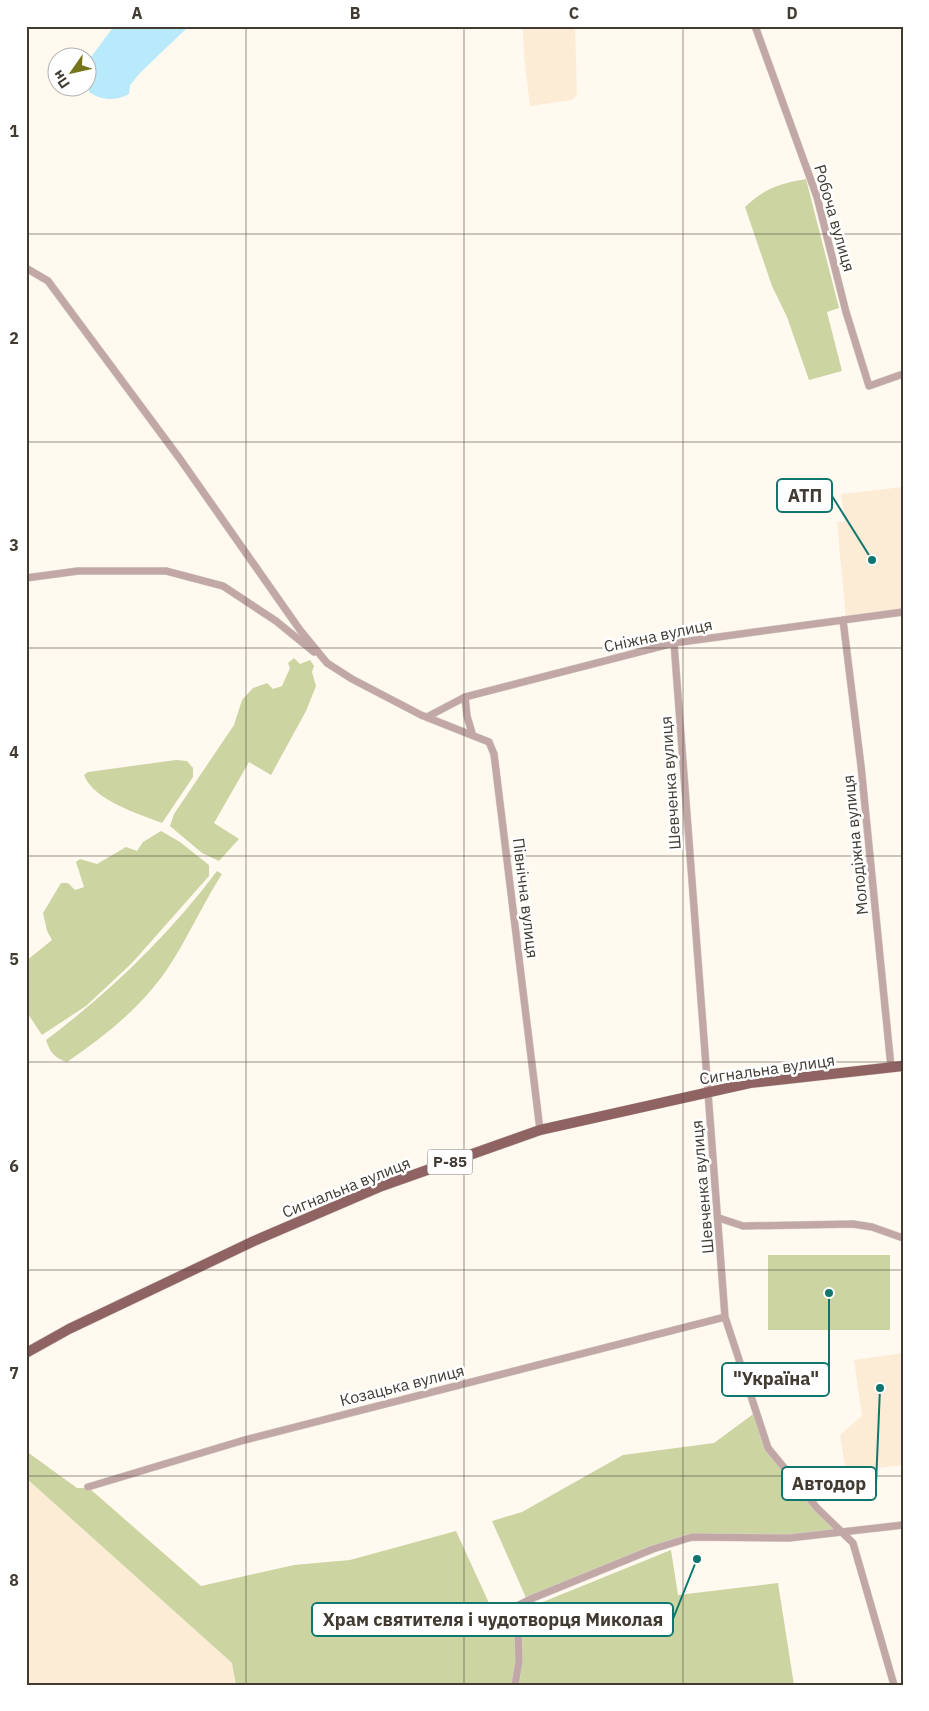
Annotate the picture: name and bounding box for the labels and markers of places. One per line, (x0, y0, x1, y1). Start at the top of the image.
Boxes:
callout: АТП (777, 479, 832, 512)
callout: "Україна" (722, 1363, 829, 1396)
callout: Автодор (782, 1467, 876, 1500)
callout: Храм святителя і чудотворця Миколая (312, 1603, 673, 1636)

